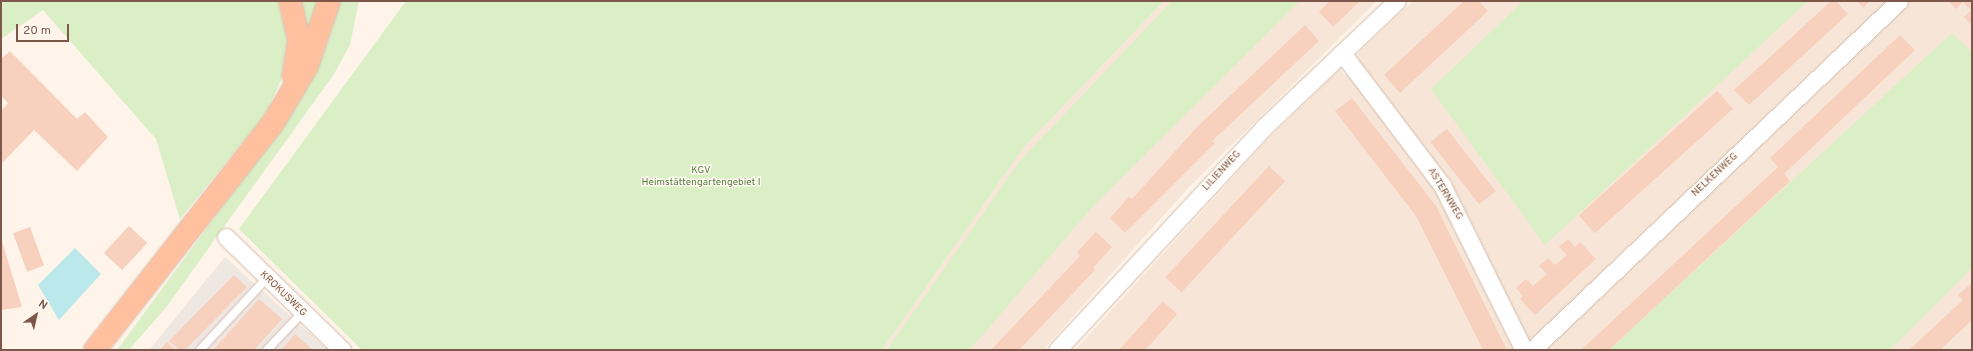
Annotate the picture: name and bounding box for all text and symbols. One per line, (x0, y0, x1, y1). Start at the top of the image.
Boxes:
scale bar (18, 16, 71, 42)
text: 20 m (23, 23, 51, 39)
street label: LILIENWEG (1200, 148, 1244, 194)
street label: NELKENWEG (1689, 151, 1741, 199)
park label: KGV Heimstättengartengebiet I (642, 164, 760, 188)
street label: ASTERNWEG (1425, 166, 1465, 222)
street label: KROKUSWEG (257, 269, 309, 319)
north arrow (16, 295, 56, 335)
text: N (36, 297, 50, 313)

